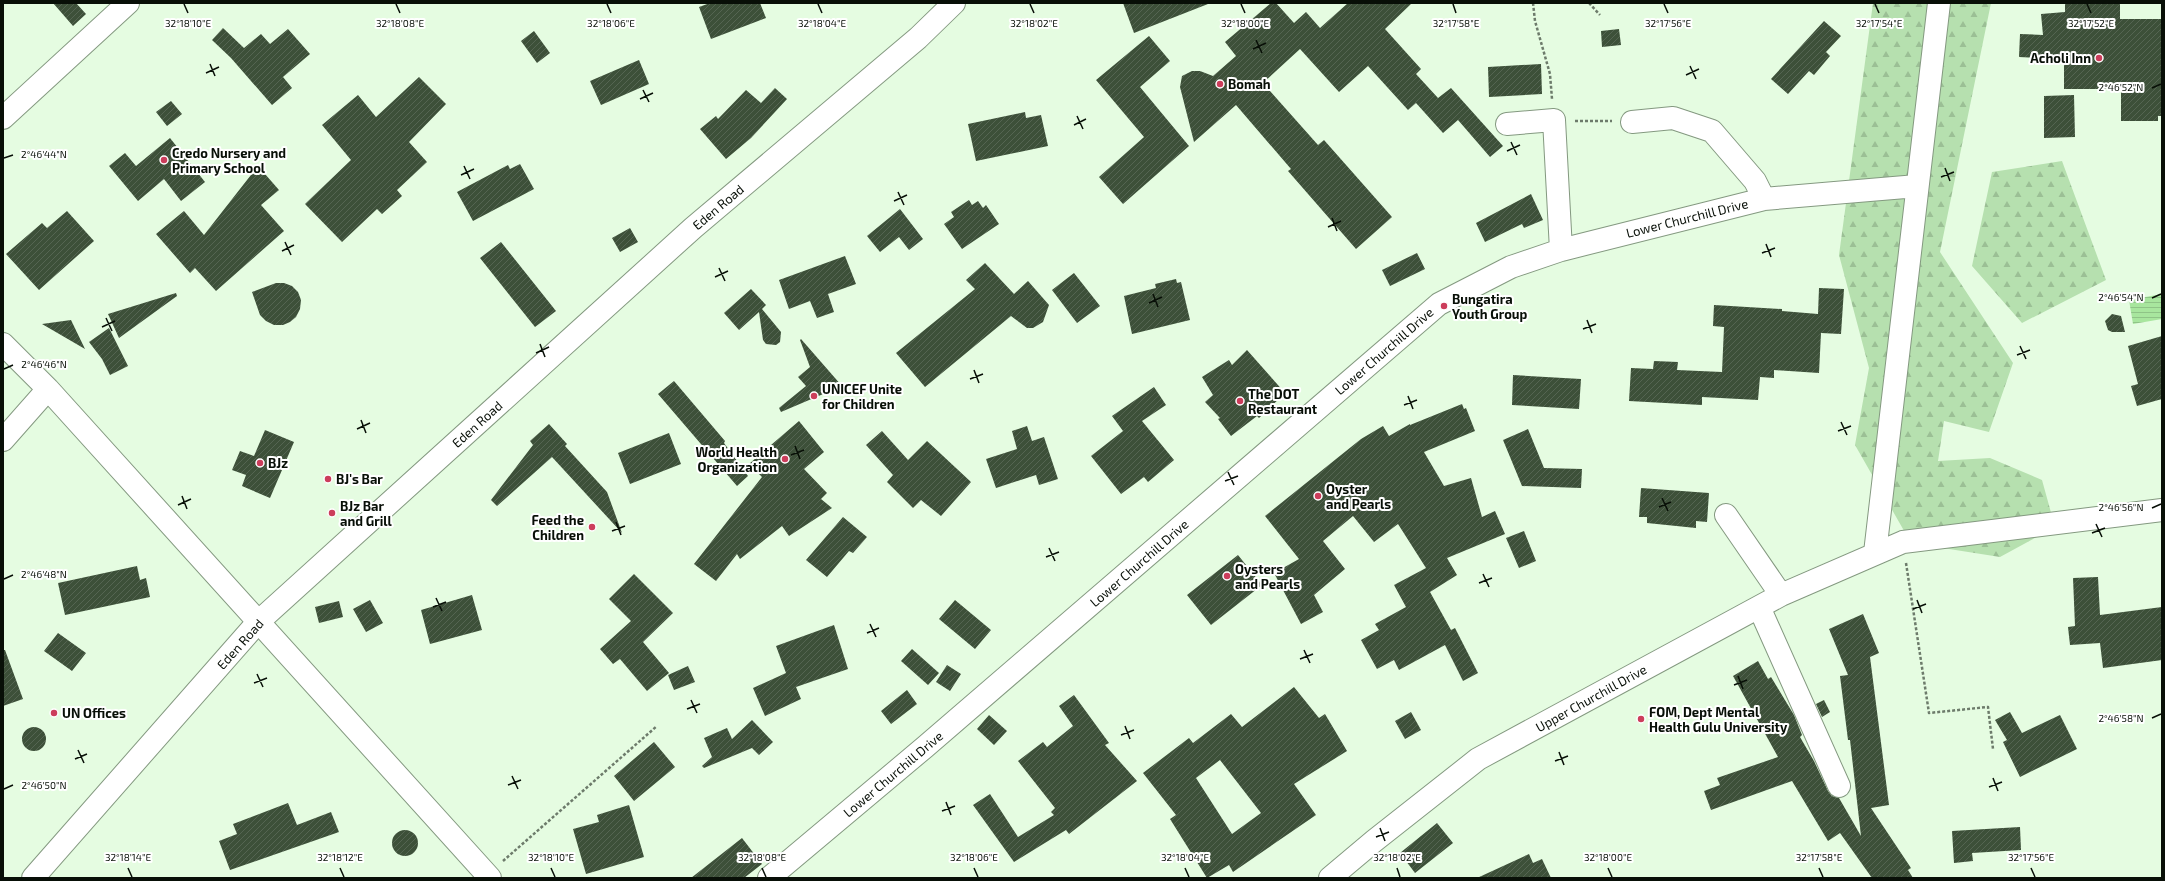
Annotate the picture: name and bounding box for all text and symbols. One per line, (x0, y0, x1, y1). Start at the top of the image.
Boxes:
text: 32°18'10"E (165, 17, 211, 29)
text: 32°18'08"E (376, 17, 424, 29)
text: 32°18'06"E (587, 17, 635, 29)
text: 32°18'04"E (798, 17, 847, 29)
text: 32°18'02"E (1010, 17, 1058, 29)
text: 32°18'00"E (1221, 17, 1269, 29)
text: 32°17'58"E (1433, 17, 1480, 29)
text: 32°17'56"E (1645, 17, 1692, 29)
text: 32°17'54"E (1856, 17, 1903, 29)
text: 32°17'52"E (2068, 17, 2114, 29)
place label: Acholi Inn (2030, 50, 2091, 66)
marker: Acholi Inn (2094, 53, 2104, 63)
place label: Bomah (1228, 76, 1271, 92)
marker: Bomah (1215, 79, 1225, 89)
text: 2°46'52"N (2099, 81, 2143, 93)
place label: Credo Nursery and Primary School (172, 145, 286, 176)
text: 2°46'44"N (21, 148, 67, 160)
marker: Credo Nursery and Primary School (159, 155, 169, 165)
street label: Eden Road (689, 181, 747, 233)
street label: Lower Churchill Drive (1624, 195, 1750, 241)
place label: Bungatira Youth Group (1452, 291, 1528, 322)
text: 2°46'54"N (2098, 291, 2144, 303)
marker: Bungatira Youth Group (1439, 301, 1449, 311)
street label: Lower Churchill Drive (1332, 304, 1437, 398)
text: 2°46'46"N (21, 358, 67, 370)
place label: UNICEF Unite for Children (822, 381, 902, 412)
place label: The DOT Restaurant (1248, 386, 1318, 417)
marker: UNICEF Unite for Children (809, 391, 819, 401)
marker: The DOT Restaurant (1235, 396, 1245, 406)
street label: Eden Road (449, 397, 505, 451)
place label: World Health Organization (696, 444, 777, 475)
marker: World Health Organization (780, 454, 790, 464)
place label: BJz (268, 455, 288, 471)
marker: BJz (255, 458, 265, 468)
place label: BJ's Bar (336, 471, 383, 487)
marker: BJ's Bar (323, 474, 333, 484)
place label: Oyster and Pearls (1326, 481, 1391, 512)
marker: Oyster and Pearls (1313, 491, 1323, 501)
place label: BJz Bar and Grill (340, 498, 393, 529)
text: 2°46'56"N (2099, 501, 2143, 513)
marker: BJz Bar and Grill (327, 508, 337, 518)
place label: Feed the Children (531, 512, 584, 543)
street label: Lower Churchill Drive (1087, 516, 1192, 610)
marker: Feed the Children (587, 522, 597, 532)
place label: Oysters and Pearls (1235, 561, 1300, 592)
text: 2°46'48"N (21, 568, 67, 580)
marker: Oysters and Pearls (1222, 571, 1232, 581)
street label: Eden Road (213, 616, 267, 672)
street label: Upper Churchill Drive (1533, 661, 1649, 735)
place label: FOM, Dept Mental Health Gulu University (1649, 704, 1788, 735)
place label: UN Offices (62, 705, 126, 721)
marker: UN Offices (49, 708, 59, 718)
text: 2°46'58"N (2098, 712, 2144, 724)
marker: FOM, Dept Mental Health Gulu University (1636, 714, 1646, 724)
street label: Lower Churchill Drive (840, 728, 946, 820)
text: 2°46'50"N (21, 779, 67, 791)
text: 32°18'14"E (105, 851, 151, 863)
text: 32°18'12"E (317, 851, 363, 863)
text: 32°18'10"E (528, 851, 574, 863)
text: 32°18'08"E (738, 851, 786, 863)
text: 32°18'06"E (950, 851, 998, 863)
text: 32°18'04"E (1161, 851, 1210, 863)
text: 32°18'02"E (1373, 851, 1421, 863)
text: 32°18'00"E (1584, 851, 1632, 863)
text: 32°17'58"E (1796, 851, 1843, 863)
text: 32°17'56"E (2008, 851, 2055, 863)

